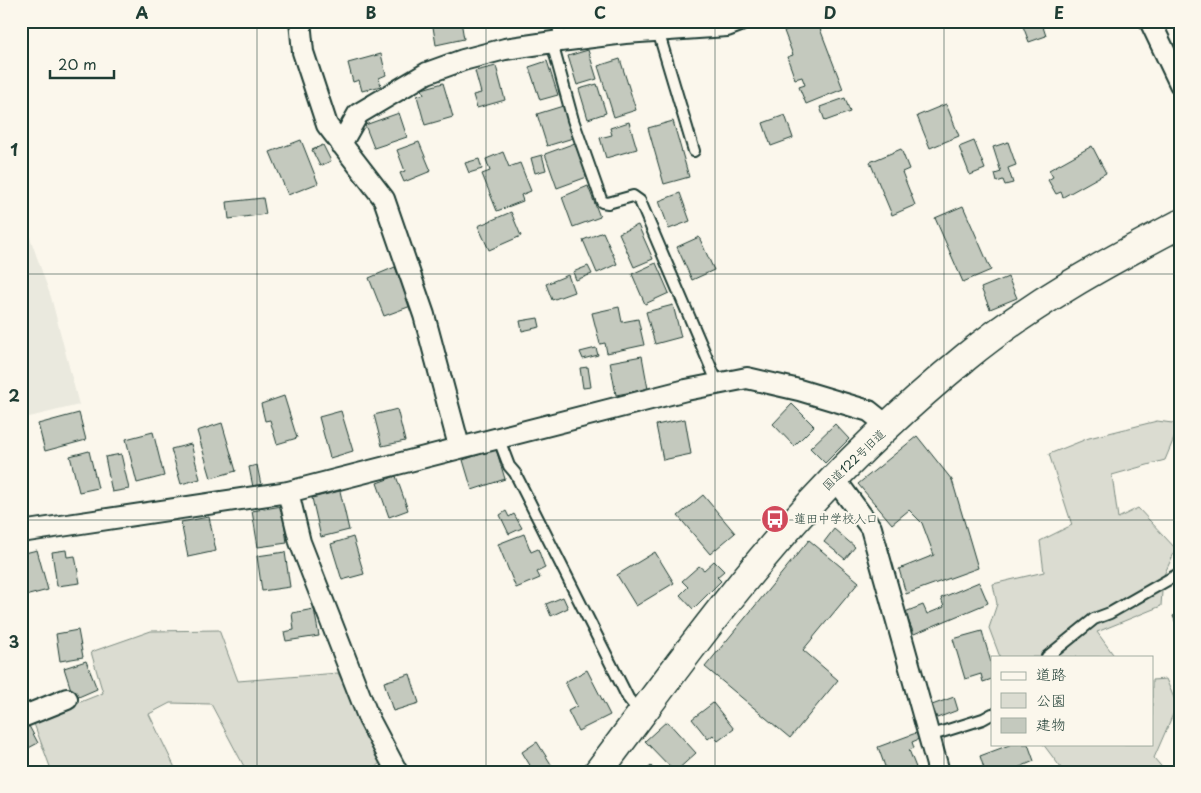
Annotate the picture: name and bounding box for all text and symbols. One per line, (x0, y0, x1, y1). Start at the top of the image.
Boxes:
text: A (136, 0, 149, 24)
text: B (366, 0, 377, 24)
text: C (594, 0, 606, 24)
text: D (824, 0, 836, 24)
text: E (1054, 0, 1064, 24)
scale bar (50, 48, 114, 80)
text: 20 m (58, 52, 97, 75)
text: 1 (10, 137, 18, 161)
text: 2 (8, 383, 20, 407)
street label: 国道122号旧道 (818, 424, 889, 494)
bus stop icon: 蓮田中学校入口 (760, 504, 790, 534)
place label: 蓮田中学校入口 (794, 509, 878, 527)
text: 3 (9, 629, 19, 653)
legend (991, 656, 1154, 746)
text: 道路 (1036, 662, 1066, 685)
text: 公園 (1036, 688, 1066, 711)
text: 建物 (1036, 712, 1066, 735)

